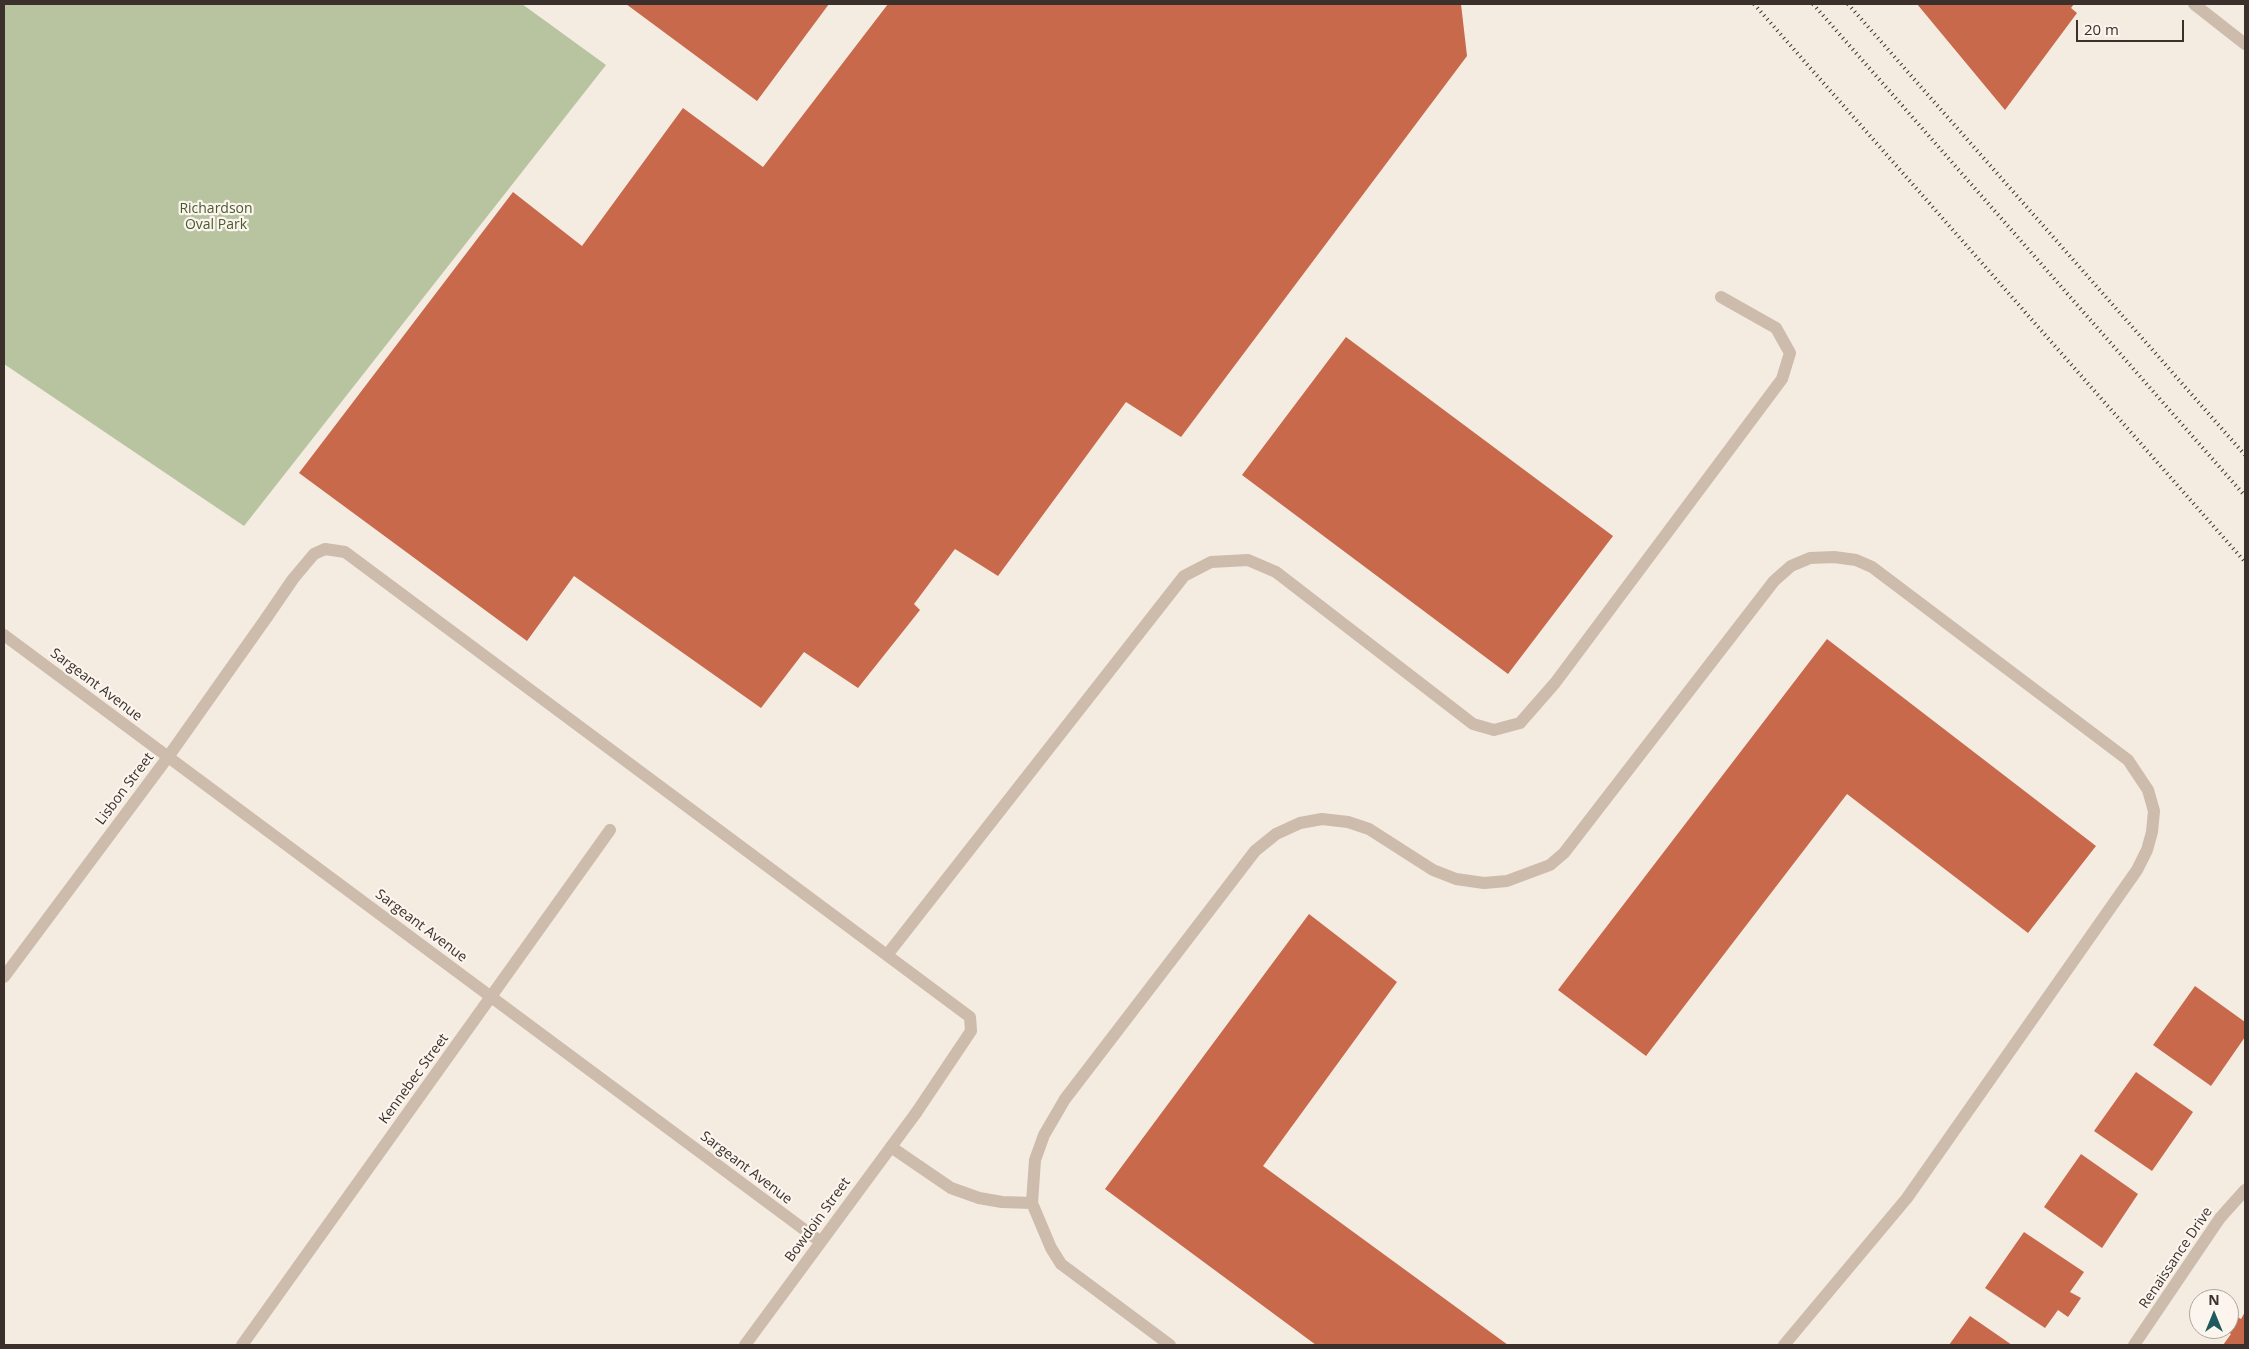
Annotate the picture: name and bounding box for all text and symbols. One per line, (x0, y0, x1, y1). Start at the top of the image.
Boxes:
scale bar (2079, 10, 2186, 42)
text: 20 m (2084, 19, 2119, 39)
park label: Richardson Oval Park (179, 201, 253, 233)
street label: Sargeant Avenue (47, 645, 145, 725)
street label: Lisbon Street (92, 750, 158, 828)
street label: Sargeant Avenue (372, 886, 470, 966)
street label: Kennebec Street (376, 1031, 452, 1127)
street label: Sargeant Avenue (697, 1128, 795, 1208)
street label: Bowdoin Street (782, 1175, 854, 1265)
street label: Renaissance Drive (2136, 1204, 2216, 1312)
north arrow (2189, 1289, 2239, 1339)
text: N (2208, 1290, 2220, 1309)

